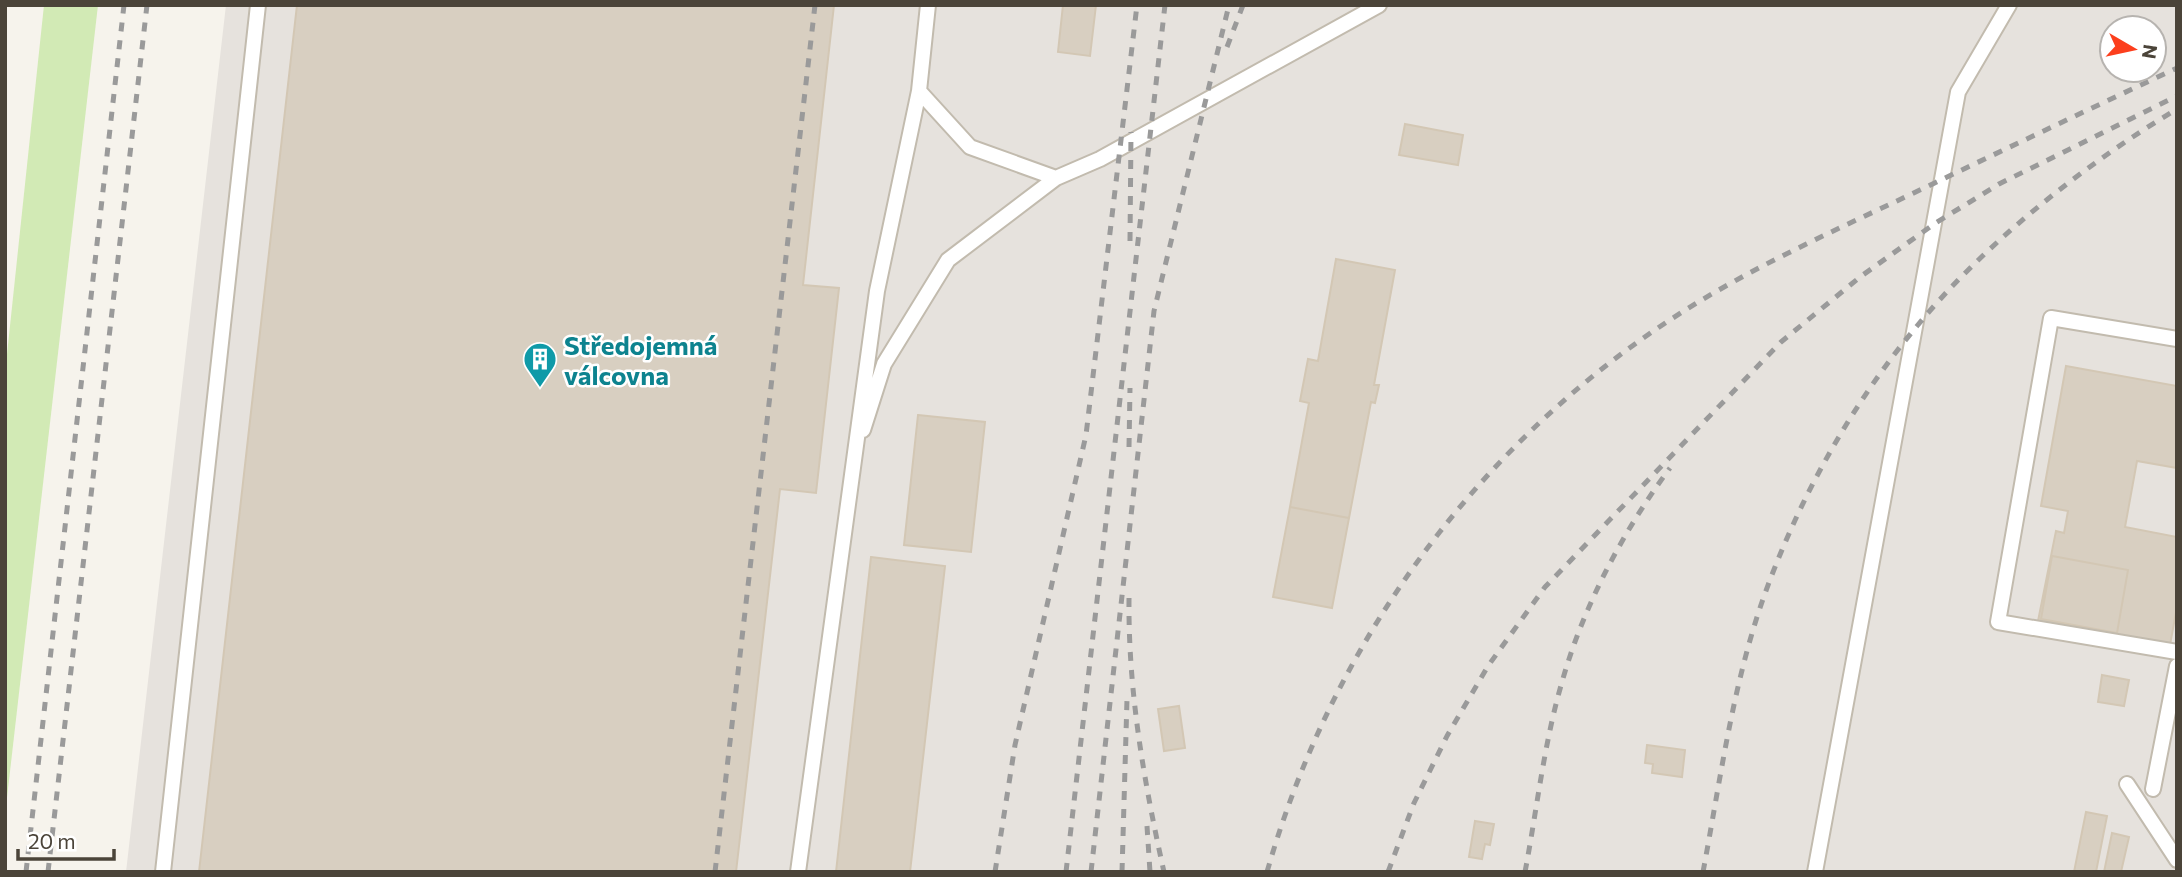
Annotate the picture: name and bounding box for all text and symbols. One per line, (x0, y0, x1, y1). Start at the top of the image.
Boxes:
north arrow (2098, 14, 2168, 84)
text: N (2138, 43, 2163, 61)
place label: Středojemná válcovna (564, 329, 717, 390)
building icon: Středojemná válcovna (521, 340, 559, 389)
scale bar (18, 818, 114, 862)
text: 20 m (28, 828, 76, 853)

